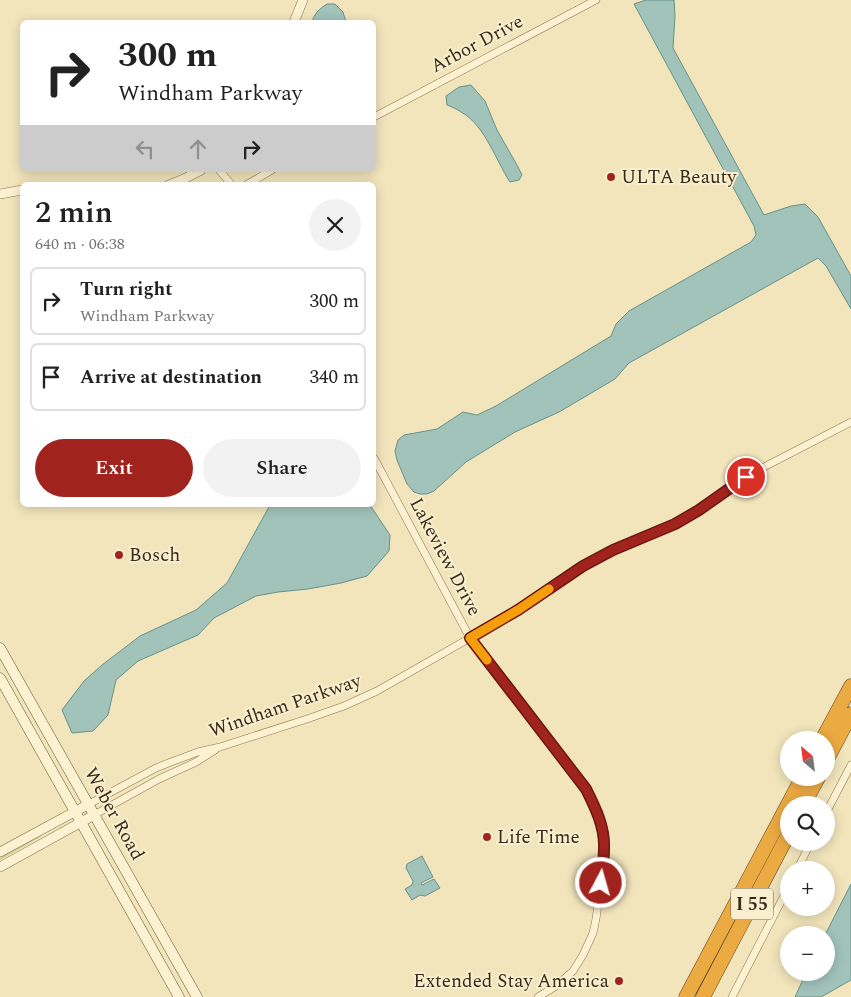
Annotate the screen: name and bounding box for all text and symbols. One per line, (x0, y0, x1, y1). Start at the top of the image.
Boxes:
street label: Arbor Drive (425, 7, 529, 81)
text: 300 m (118, 29, 217, 82)
icon: right (35, 40, 100, 105)
text: Windham Parkway (118, 77, 302, 110)
icon: left (131, 135, 159, 163)
icon: ahead (184, 135, 212, 163)
icon: right (237, 135, 265, 163)
place label: ULTA Beauty (621, 163, 737, 192)
marker: ULTA Beauty (605, 171, 617, 183)
text: 2 min (35, 190, 113, 236)
button: close (309, 199, 361, 251)
text: 640 m · 06:38 (35, 232, 125, 256)
text: Turn right (80, 275, 173, 304)
icon: right (37, 287, 65, 315)
text: 300 m (309, 287, 359, 316)
text: Windham Parkway (80, 304, 214, 328)
icon: arrive (37, 363, 65, 391)
text: Arrive at destination (80, 363, 262, 392)
text: 340 m (309, 363, 359, 392)
button: Exit (35, 439, 193, 497)
button: Share (203, 439, 361, 497)
pin (725, 456, 767, 498)
icon: arrive (732, 463, 760, 491)
street label: Lakeview Drive (402, 493, 488, 621)
place label: Bosch (129, 541, 180, 570)
marker: Bosch (113, 549, 125, 561)
street label: Windham Parkway (205, 666, 366, 746)
north arrow (780, 731, 835, 786)
map controls (780, 731, 835, 981)
street label: Weber Road (76, 762, 152, 866)
button: search (780, 796, 835, 851)
place label: Life Time (497, 823, 580, 852)
marker: Life Time (481, 831, 493, 843)
position arrow (574, 856, 626, 908)
button: + (780, 861, 835, 916)
road number: I 55 (731, 889, 773, 920)
button: − (780, 926, 835, 981)
place label: Extended Stay America (413, 967, 610, 996)
marker: Extended Stay America (613, 975, 625, 987)

